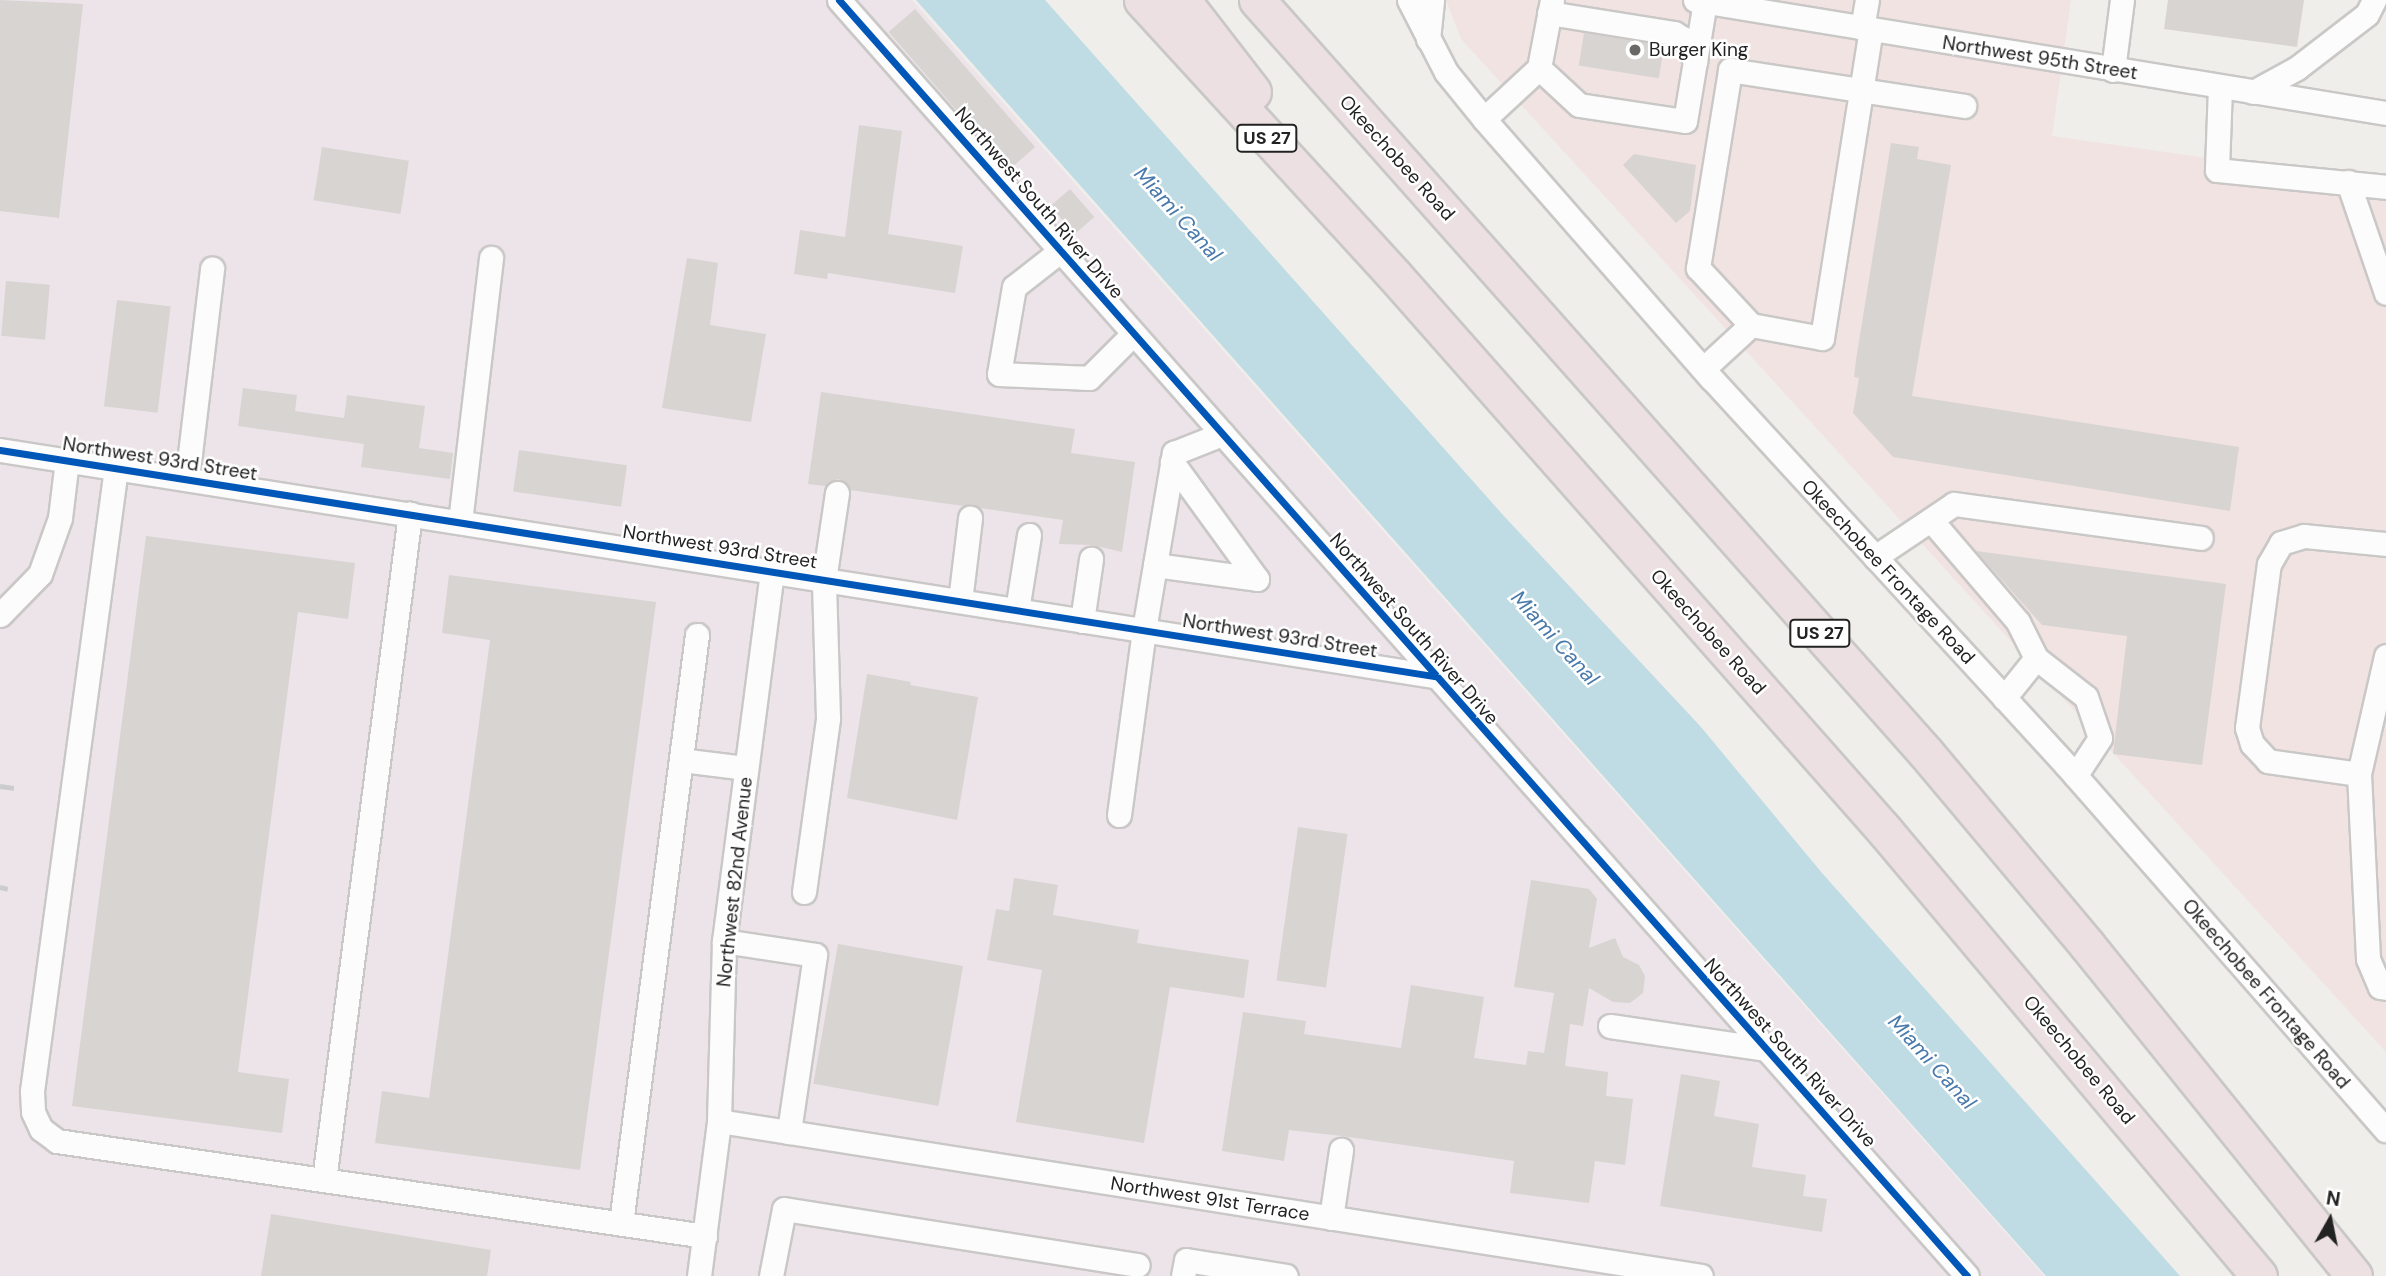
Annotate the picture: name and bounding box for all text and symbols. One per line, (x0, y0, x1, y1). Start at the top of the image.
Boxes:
street label: Northwest 95th Street (1941, 31, 2139, 85)
place label: Burger King (1649, 39, 1748, 61)
marker: Burger King (1627, 42, 1643, 58)
street label: Okeechobee Road (1335, 91, 1459, 225)
street label: Northwest South River Drive (950, 103, 1128, 303)
road number: US 27 (1236, 124, 1298, 153)
water label: Miami Canal (1129, 161, 1227, 267)
street label: Northwest 93rd Street (61, 432, 259, 486)
street label: Okeechobee Frontage Road (1797, 475, 1979, 669)
street label: Northwest 93rd Street (621, 520, 819, 574)
street label: Northwest South River Drive (1325, 529, 1503, 729)
street label: Okeechobee Road (1646, 565, 1770, 699)
water label: Miami Canal (1506, 585, 1604, 691)
street label: Northwest 93rd Street (1181, 609, 1379, 663)
road number: US 27 (1788, 618, 1852, 648)
street label: Northwest 82nd Avenue (713, 776, 757, 988)
street label: Okeechobee Frontage Road (2177, 894, 2355, 1094)
street label: Northwest South River Drive (1699, 954, 1881, 1152)
street label: Okeechobee Road (2019, 991, 2139, 1129)
water label: Miami Canal (1883, 1009, 1981, 1115)
street label: Northwest 91st Terrace (1109, 1172, 1311, 1226)
north arrow (2295, 1185, 2365, 1255)
text: N (2325, 1185, 2342, 1212)

